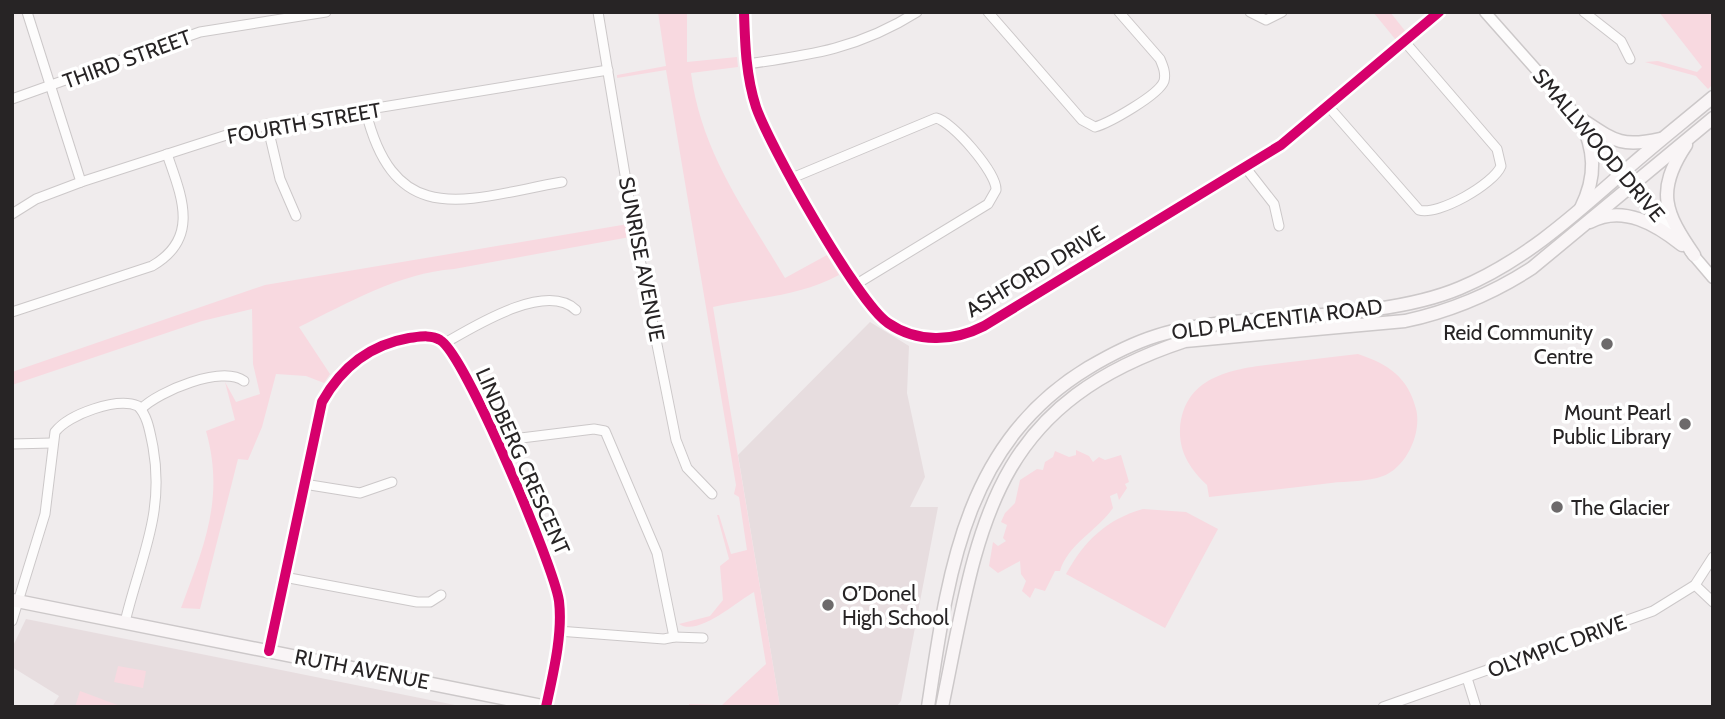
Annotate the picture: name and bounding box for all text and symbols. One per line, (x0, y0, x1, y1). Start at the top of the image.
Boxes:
street label: THIRD STREET (59, 24, 195, 94)
street label: SMALLWOOD DRIVE (1528, 63, 1670, 227)
street label: FOURTH STREET (225, 97, 383, 149)
street label: SUNRISE AVENUE (614, 175, 670, 343)
street label: ASHFORD DRIVE (961, 220, 1109, 322)
street label: OLD PLACENTIA ROAD (1170, 294, 1384, 344)
place label: Reid Community Centre (1443, 320, 1593, 369)
marker: Reid Community Centre (1599, 336, 1615, 352)
street label: LINDBERG CRESCENT (471, 364, 575, 558)
place label: Mount Pearl Public Library (1552, 400, 1671, 449)
marker: Mount Pearl Public Library (1677, 416, 1693, 432)
place label: The Glacier (1571, 495, 1670, 520)
marker: The Glacier (1549, 499, 1565, 515)
place label: O’Donel High School (842, 581, 949, 630)
marker: O’Donel High School (820, 597, 836, 613)
street label: OLYMPIC DRIVE (1484, 609, 1630, 683)
street label: RUTH AVENUE (293, 644, 431, 694)

